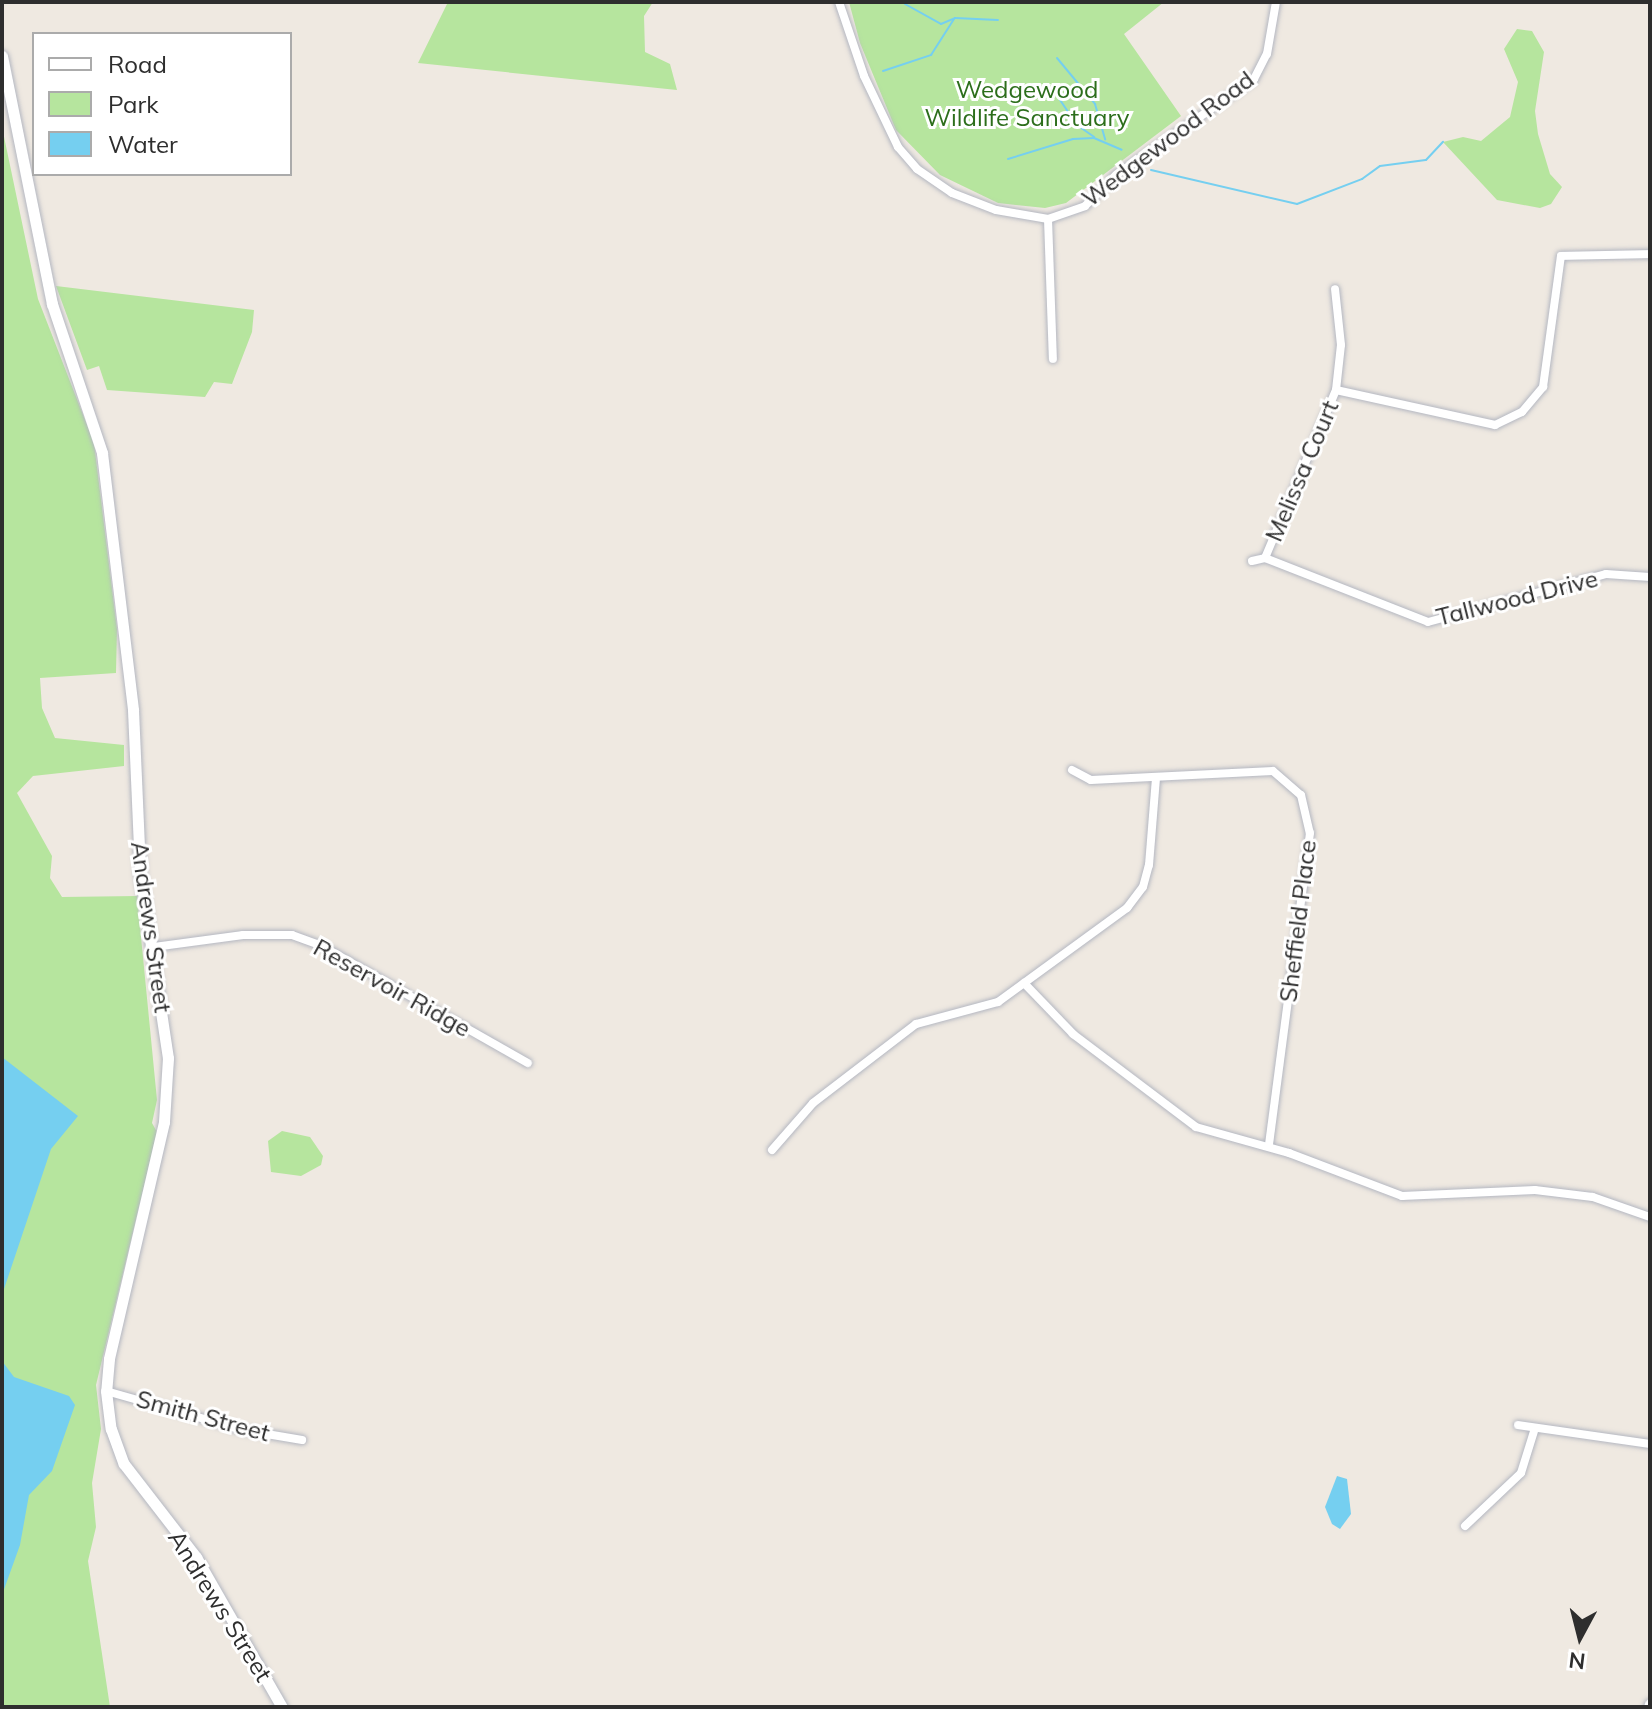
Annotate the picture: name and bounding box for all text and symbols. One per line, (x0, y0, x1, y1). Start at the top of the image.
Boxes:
legend (32, 32, 292, 176)
text: Road (108, 49, 167, 79)
street label: Wedgewood Road (1076, 65, 1260, 213)
park label: Wedgewood Wildlife Sanctuary (924, 76, 1130, 132)
text: Park (108, 89, 159, 119)
text: Water (108, 129, 178, 159)
street label: Melissa Court (1259, 396, 1345, 546)
street label: Tallwood Drive (1433, 564, 1601, 632)
street label: Sheffield Place (1274, 838, 1322, 1004)
street label: Andrews Street (125, 839, 177, 1015)
street label: Reservoir Ridge (308, 933, 476, 1043)
street label: Smith Street (133, 1384, 273, 1448)
street label: Andrews Street (162, 1525, 278, 1687)
north arrow (1540, 1597, 1620, 1677)
text: N (1567, 1646, 1587, 1676)

